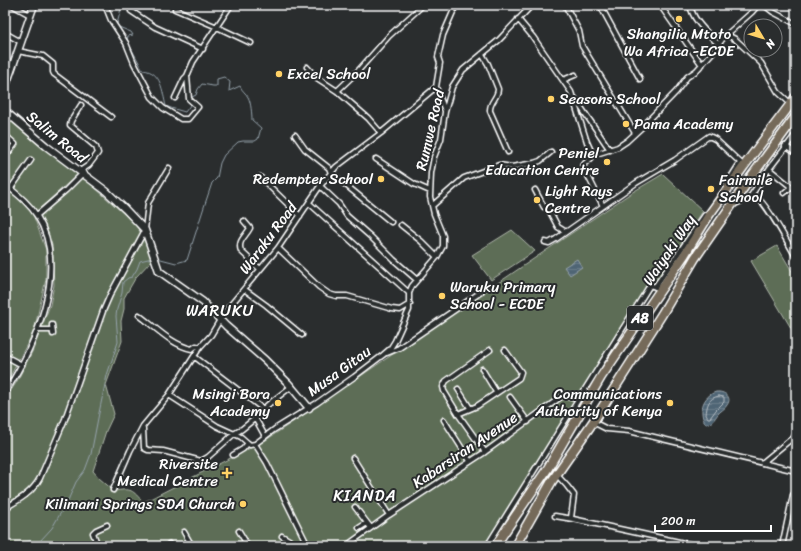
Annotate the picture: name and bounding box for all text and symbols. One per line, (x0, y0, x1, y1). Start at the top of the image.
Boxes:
marker: Shangilia Mtoto Wa Africa -ECDE (674, 14, 684, 24)
north arrow (743, 18, 783, 58)
place label: Shangilia Mtoto Wa Africa -ECDE (624, 21, 736, 64)
text: N (760, 34, 781, 53)
place label: Excel School (287, 61, 371, 87)
marker: Excel School (274, 69, 284, 79)
street label: Rumwe Road (408, 86, 452, 173)
place label: Seasons School (559, 86, 661, 112)
marker: Seasons School (546, 94, 556, 104)
street label: Salim Road (21, 104, 94, 171)
place label: Pama Academy (634, 111, 734, 137)
marker: Pama Academy (621, 119, 631, 129)
place label: Peniel Education Centre (485, 140, 600, 183)
marker: Peniel Education Centre (602, 157, 612, 167)
place label: Redempter School (253, 166, 374, 192)
place label: Fairmile School (719, 167, 773, 210)
marker: Redempter School (376, 174, 386, 184)
place label: Light Rays Centre (545, 178, 613, 221)
marker: Fairmile School (706, 184, 716, 194)
street label: Waraku Road (232, 195, 305, 280)
marker: Light Rays Centre (532, 195, 542, 205)
street label: Waiyaki Way (635, 209, 703, 291)
place label: Waruku Primary School - ECDE (450, 274, 556, 317)
marker: Waruku Primary School - ECDE (437, 291, 447, 301)
district label: WARUKU (186, 296, 254, 325)
road number: A8 (627, 306, 653, 330)
street label: Musa Gitau (301, 339, 377, 403)
place label: Msingi Bora Academy (192, 381, 270, 424)
place label: Communications Authority of Kenya (534, 381, 662, 424)
marker: Msingi Bora Academy (273, 398, 283, 408)
marker: Communications Authority of Kenya (665, 398, 675, 408)
street label: Kabarsiran Avenue (407, 405, 523, 495)
place label: Riversite Medical Centre (117, 451, 218, 494)
marker: Riversite Medical Centre (221, 467, 233, 479)
district label: KIANDA (333, 481, 397, 510)
place label: Kilimani Springs SDA Church (45, 491, 235, 517)
marker: Kilimani Springs SDA Church (238, 499, 248, 509)
scale bar (655, 507, 771, 533)
text: 200 m (661, 510, 695, 532)

